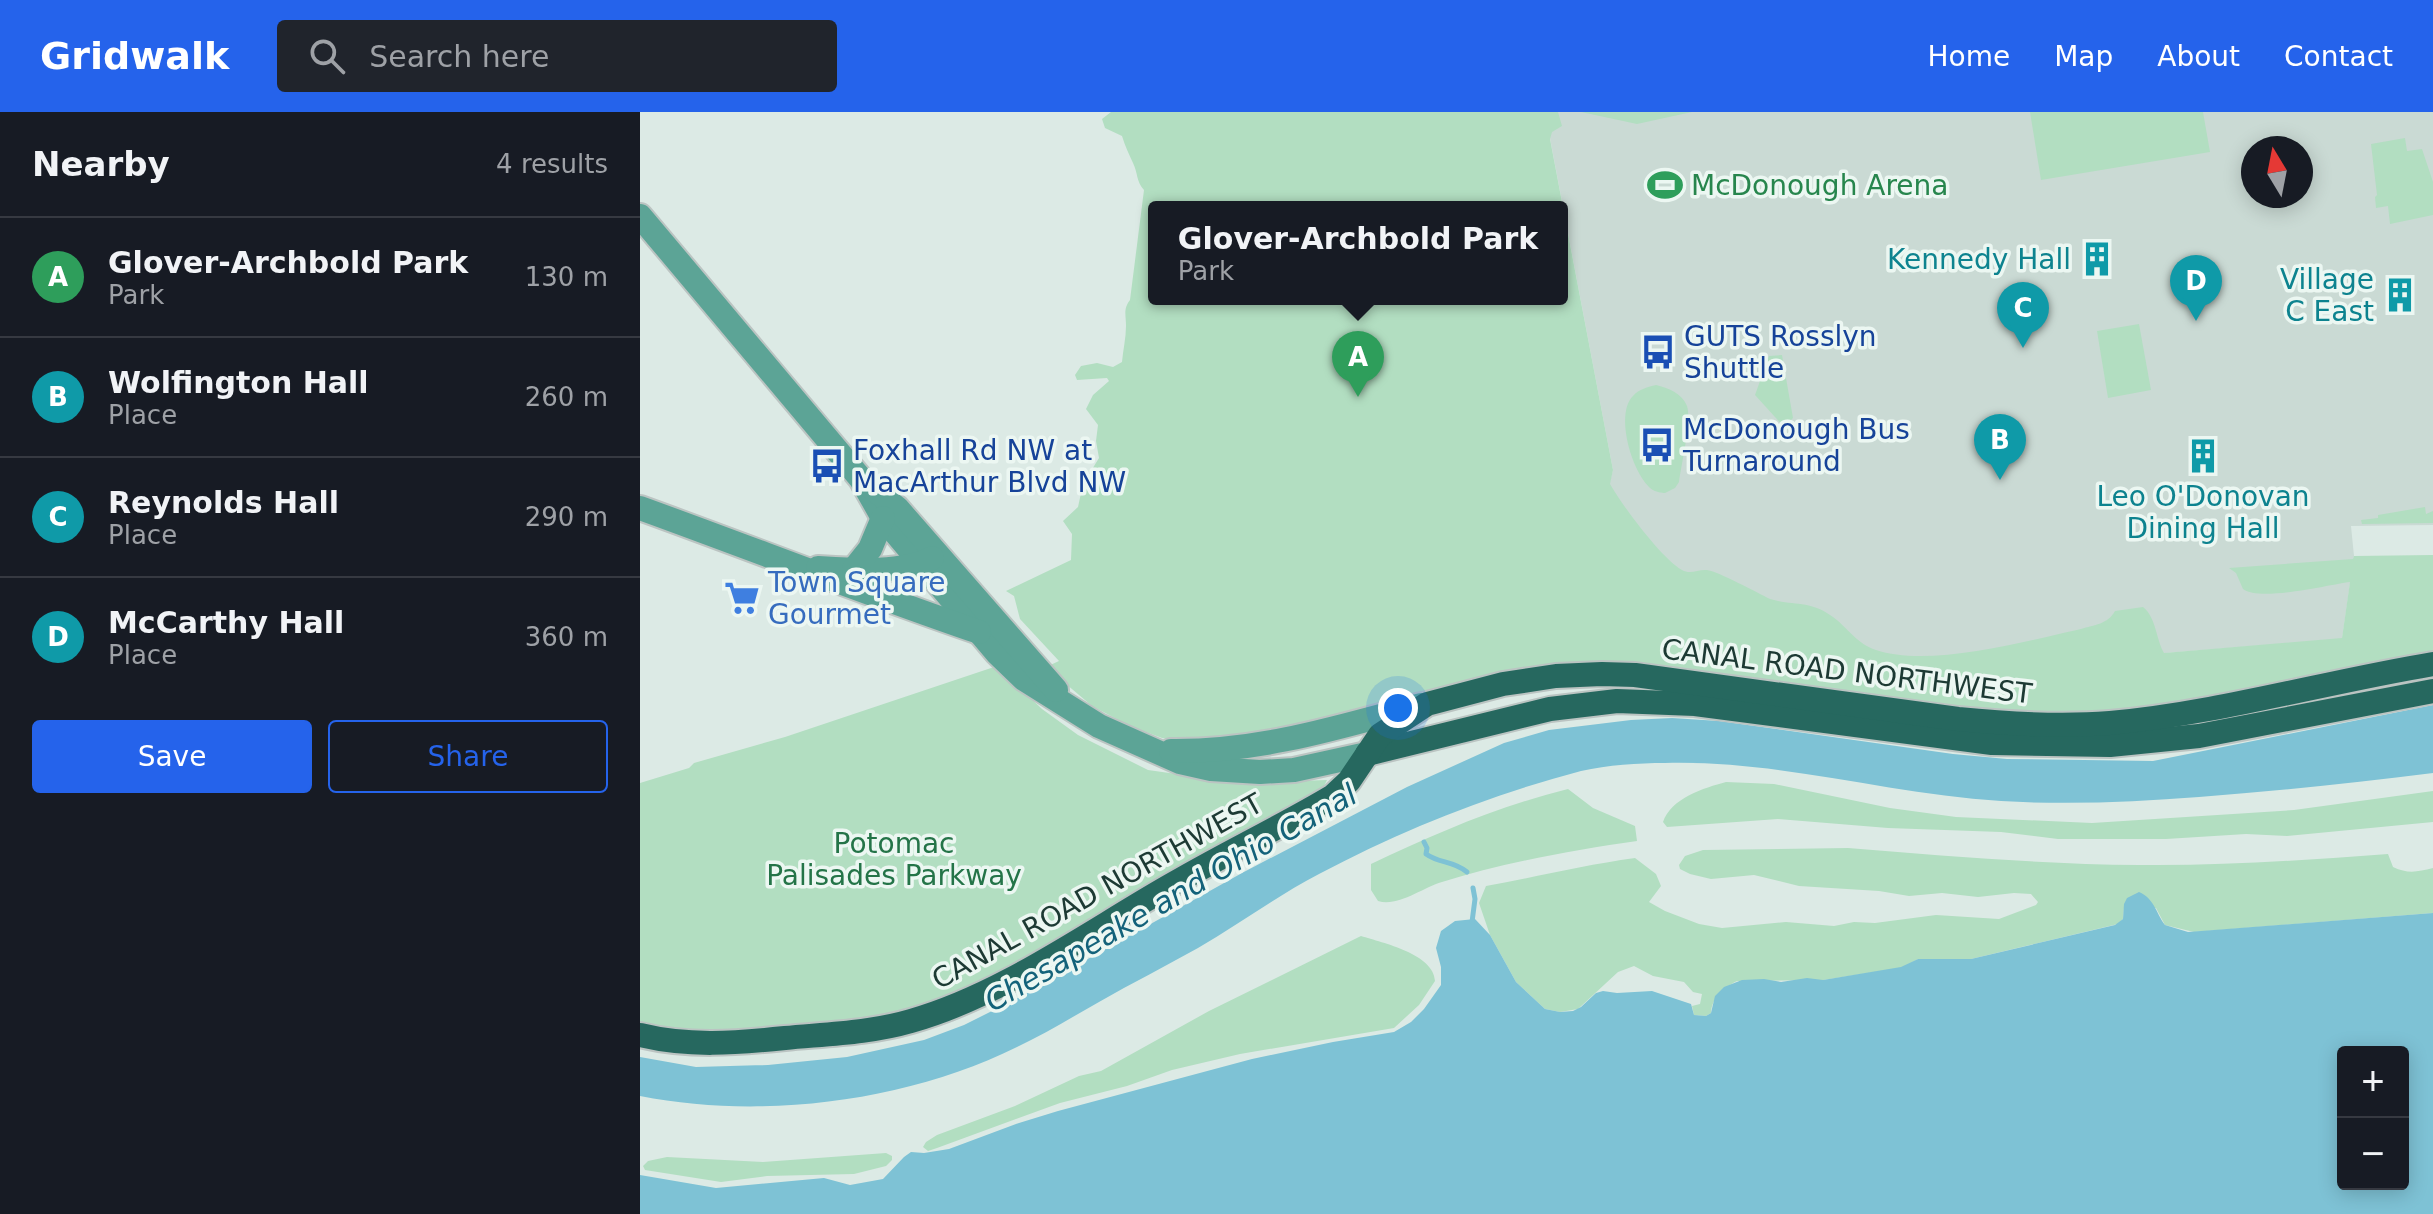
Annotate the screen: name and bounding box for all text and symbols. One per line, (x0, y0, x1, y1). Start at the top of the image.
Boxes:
search box (277, 20, 837, 92)
text: Gridwalk (40, 34, 229, 78)
icon: search (305, 34, 349, 78)
text: Search here (369, 39, 549, 74)
text: Home (1927, 40, 2010, 73)
text: Map (2054, 40, 2113, 73)
text: About (2157, 40, 2240, 73)
text: Contact (2284, 40, 2393, 73)
north arrow (2241, 136, 2313, 208)
text: Nearby (32, 144, 170, 184)
text: 4 results (496, 149, 608, 179)
sports icon: McDonough Arena (1646, 166, 1684, 204)
place label: McDonough Arena (1691, 169, 1948, 202)
popup (1148, 201, 1568, 305)
text: Glover-Archbold Park (1178, 221, 1538, 256)
building icon: Kennedy Hall (2078, 240, 2116, 278)
place label: Kennedy Hall (1887, 243, 2071, 276)
text: Glover-Archbold Park (108, 245, 468, 280)
pin: D (2170, 255, 2222, 321)
text: Park (1178, 256, 1234, 286)
text: A (48, 262, 68, 292)
text: 130 m (525, 262, 608, 292)
place label: Village C East (2280, 263, 2374, 328)
building icon: Village C East (2381, 276, 2419, 314)
text: Park (108, 280, 164, 310)
pin: C (1997, 282, 2049, 348)
place label: GUTS Rosslyn Shuttle (1684, 320, 1877, 385)
pin: A (1332, 331, 1384, 397)
bus stop icon: GUTS Rosslyn Shuttle (1639, 333, 1677, 371)
text: Wolfington Hall (108, 365, 369, 400)
text: B (48, 382, 68, 412)
text: 260 m (525, 382, 608, 412)
text: Place (108, 400, 177, 430)
place label: McDonough Bus Turnaround (1682, 413, 1910, 478)
pin: B (1974, 414, 2026, 480)
bus stop icon: McDonough Bus Turnaround (1638, 426, 1676, 464)
place label: Foxhall Rd NW at MacArthur Blvd NW (853, 434, 1126, 499)
building icon: Leo O'Donovan Dining Hall (2184, 437, 2222, 475)
bus stop icon: Foxhall Rd NW at MacArthur Blvd NW (808, 447, 846, 485)
place label: Leo O'Donovan Dining Hall (2096, 480, 2310, 545)
text: Reynolds Hall (108, 485, 339, 520)
text: C (48, 502, 68, 532)
text: 290 m (525, 502, 608, 532)
text: Place (108, 520, 177, 550)
place label: Town Square Gourmet (767, 566, 946, 631)
supermarket icon: Town Square Gourmet (723, 579, 761, 617)
text: McCarthy Hall (108, 605, 344, 640)
text: D (47, 622, 69, 652)
text: 360 m (525, 622, 608, 652)
street label: CANAL ROAD NORTHWEST (1660, 632, 2035, 711)
text: Place (108, 640, 177, 670)
your location (1378, 688, 1418, 728)
button: Save (32, 720, 312, 793)
button: Share (328, 720, 608, 793)
water label: Chesapeake and Ohio Canal (979, 776, 1363, 1019)
street label: CANAL ROAD NORTHWEST (926, 786, 1269, 996)
park label: Potomac Palisades Parkway (766, 827, 1022, 892)
map controls (2337, 1046, 2409, 1190)
button: + (2337, 1046, 2409, 1118)
button: − (2337, 1118, 2409, 1190)

